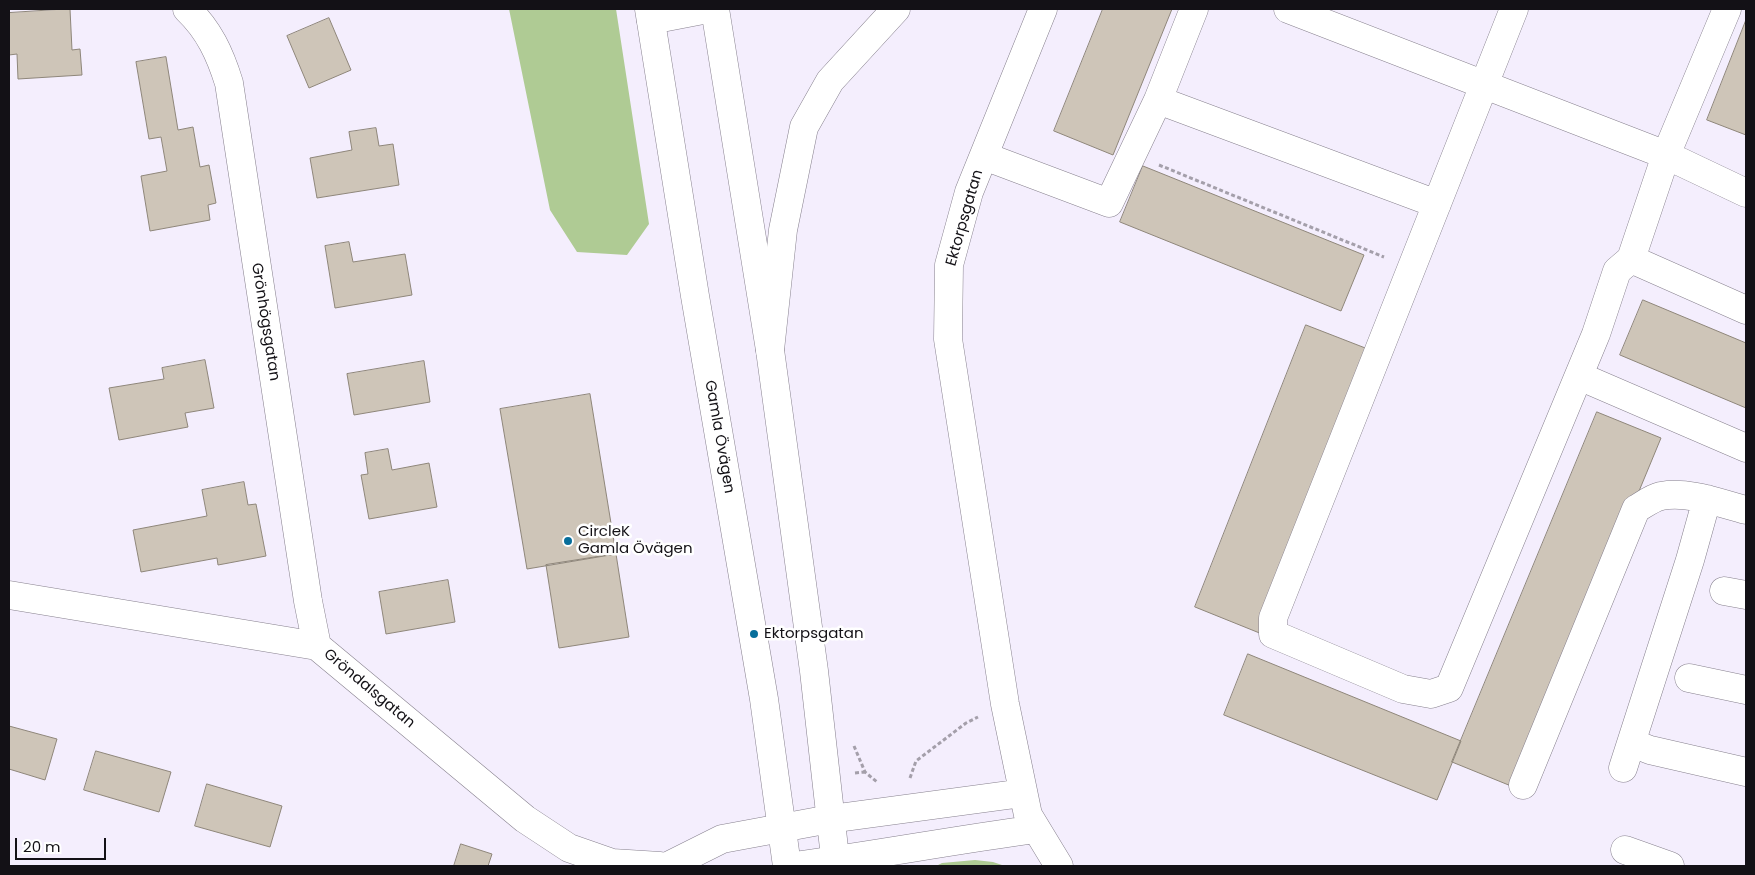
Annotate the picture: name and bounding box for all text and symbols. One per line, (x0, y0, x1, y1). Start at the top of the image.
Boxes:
street label: Ektorpsgatan (943, 168, 987, 268)
street label: Grönhögsgatan (247, 262, 283, 382)
street label: Gamla Övägen (700, 379, 738, 495)
place label: CircleK Gamla Övägen (578, 523, 692, 558)
marker: CircleK Gamla Övägen (562, 535, 574, 547)
place label: Ektorpsgatan (764, 625, 864, 643)
marker: Ektorpsgatan (748, 628, 760, 640)
street label: Gröndalsgatan (320, 646, 418, 732)
scale bar (18, 828, 109, 860)
text: 20 m (23, 836, 61, 857)

